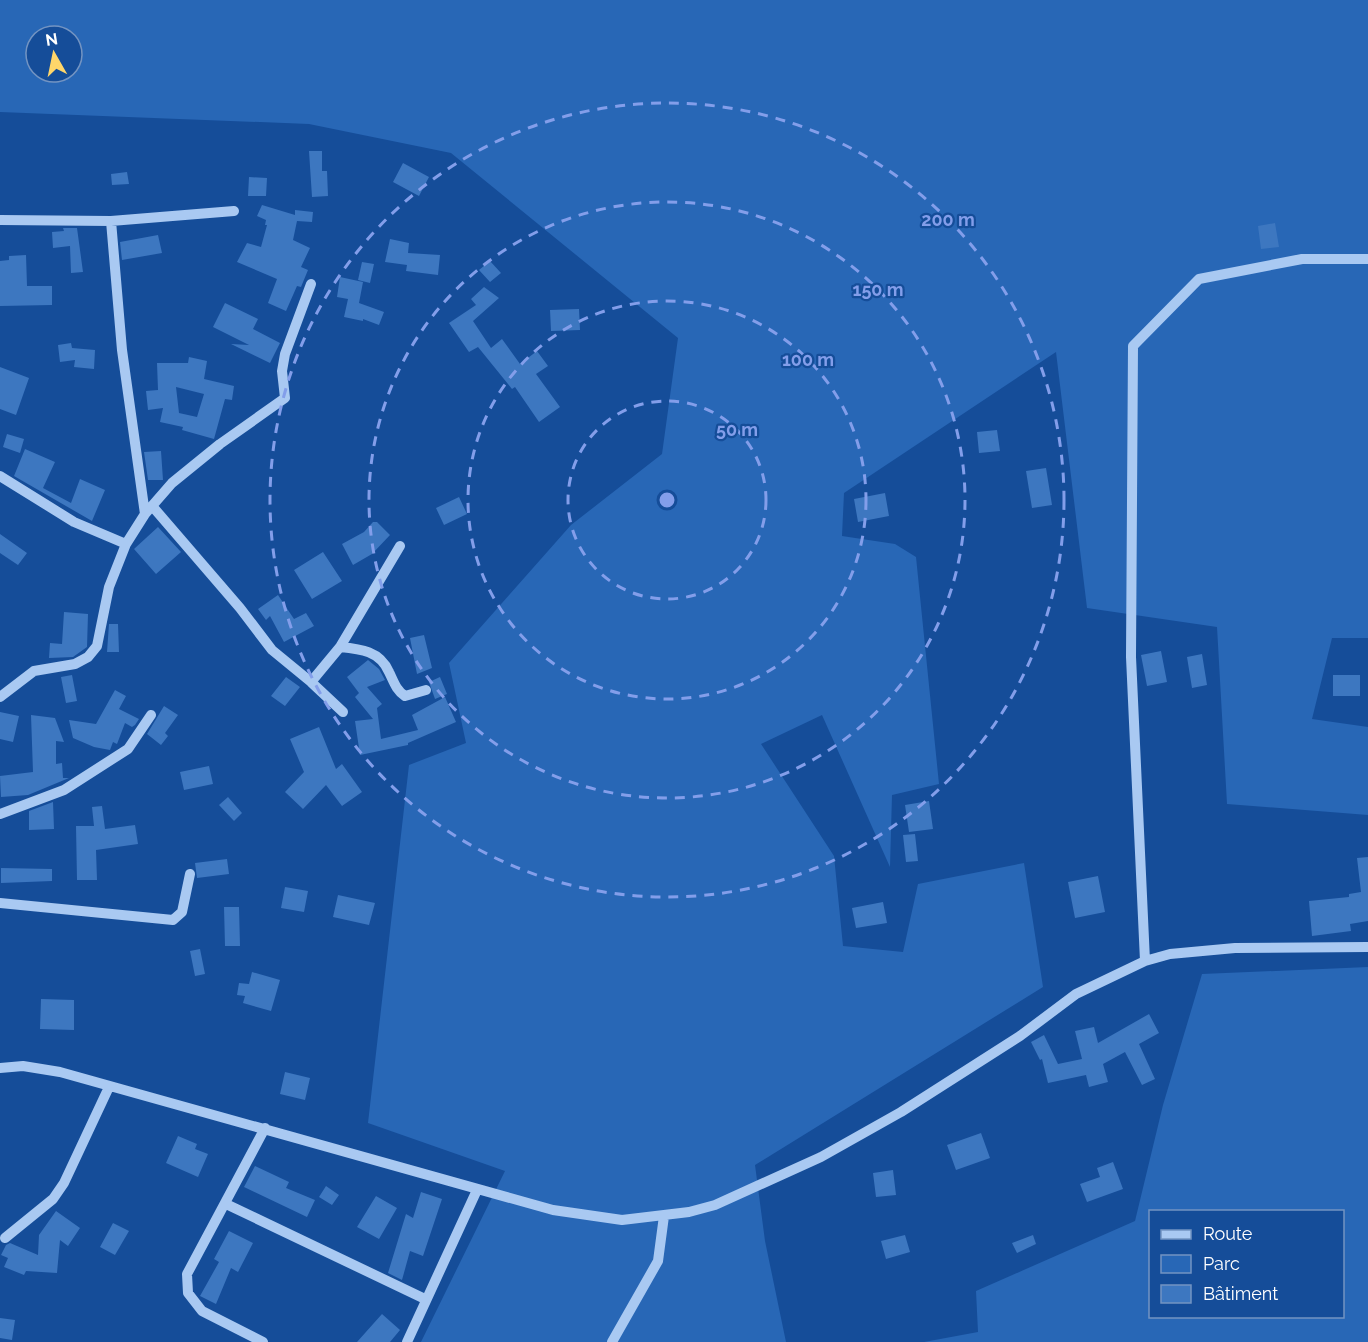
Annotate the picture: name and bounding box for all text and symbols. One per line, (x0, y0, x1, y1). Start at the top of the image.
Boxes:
north arrow (24, 24, 84, 84)
text: N (44, 29, 59, 50)
text: 200 m (921, 209, 975, 230)
text: 150 m (853, 279, 904, 300)
text: 100 m (782, 349, 834, 370)
text: 50 m (716, 419, 758, 440)
centre of rings (657, 490, 677, 510)
legend (1149, 1210, 1344, 1318)
text: Route (1203, 1223, 1253, 1244)
text: Parc (1203, 1253, 1240, 1274)
text: Bâtiment (1203, 1283, 1278, 1304)

